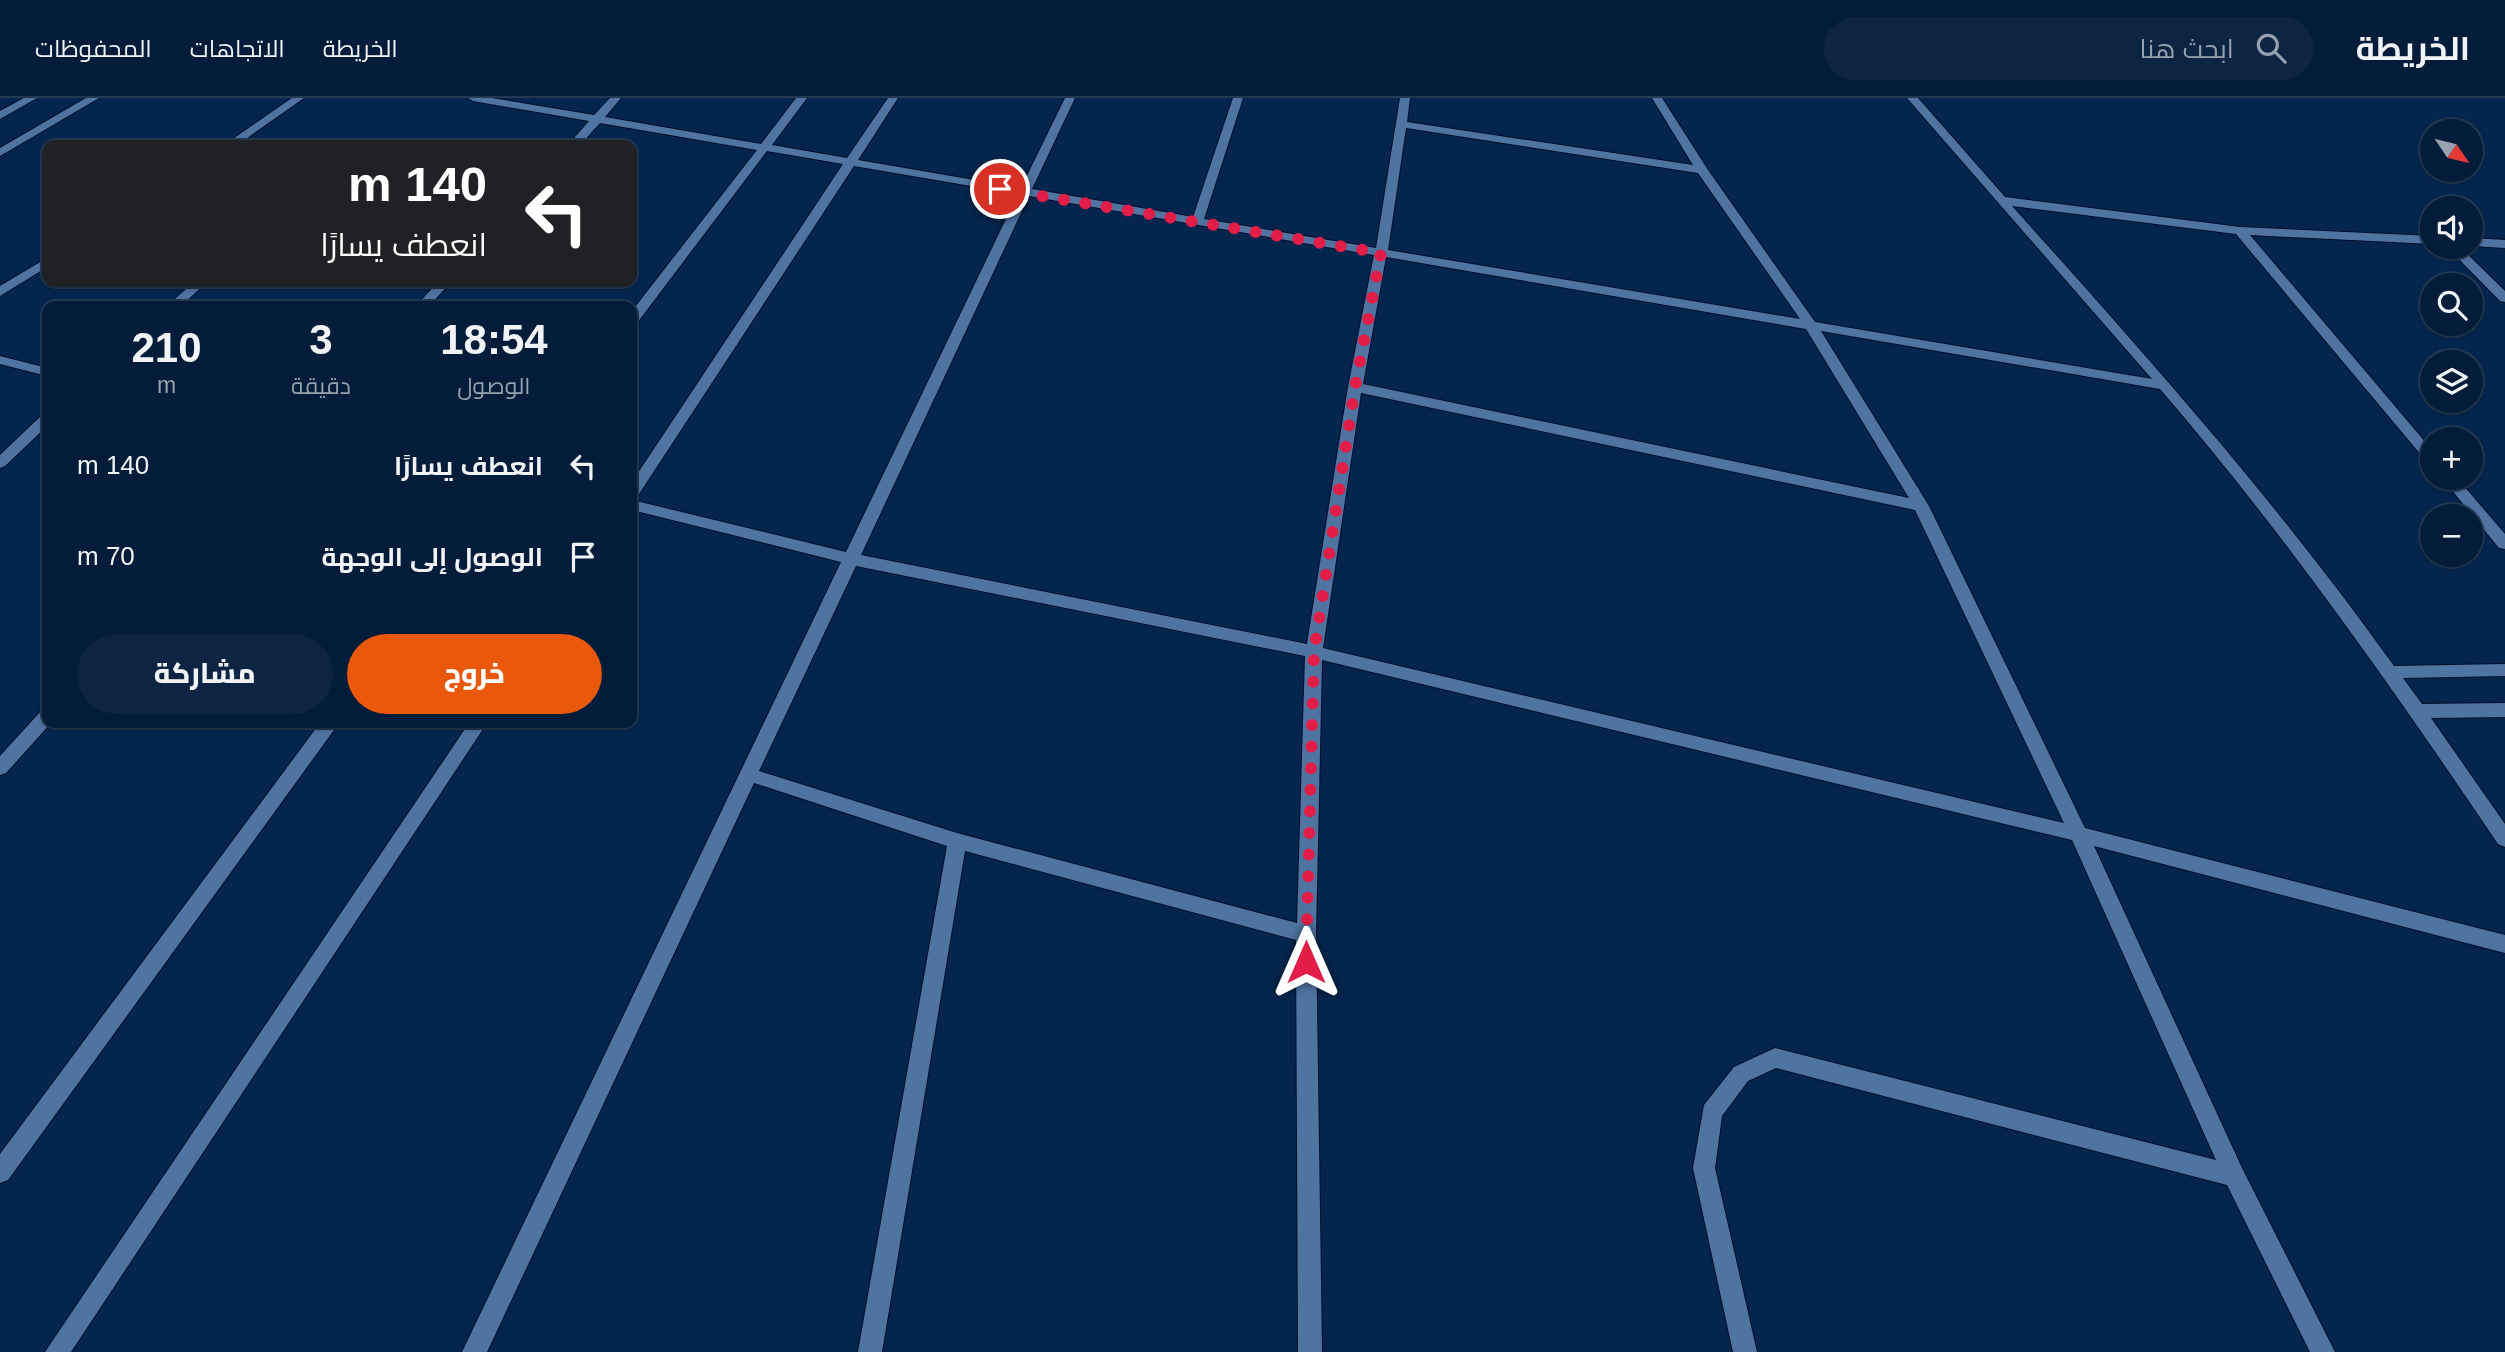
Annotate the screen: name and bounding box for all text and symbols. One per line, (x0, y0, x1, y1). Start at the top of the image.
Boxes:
search box (1824, 17, 2314, 80)
icon: search (2252, 29, 2290, 67)
text: الخريطة (2356, 30, 2470, 67)
text: ابحث هنا (2140, 34, 2234, 64)
text: المحفوظات (35, 35, 152, 62)
text: الاتجاهات (190, 35, 285, 62)
text: الخريطة (323, 35, 398, 62)
north arrow (2420, 119, 2483, 182)
map controls (2420, 119, 2483, 567)
text: 140 m (348, 157, 487, 211)
pin (970, 159, 1030, 219)
icon: left (511, 168, 602, 259)
icon: arrive (981, 170, 1019, 208)
button: sound (2420, 196, 2483, 259)
text: انعطف يسارًا (320, 227, 487, 263)
button: search (2420, 273, 2483, 336)
text: 3 (309, 316, 333, 363)
text: 18:54 (440, 316, 548, 363)
text: 210 (131, 324, 202, 371)
button: layers (2420, 350, 2483, 413)
text: m (157, 372, 176, 398)
text: دقيقة (291, 373, 351, 399)
text: الوصول (457, 373, 531, 399)
button: + (2420, 427, 2483, 490)
icon: left (564, 447, 602, 485)
text: 140 m (77, 450, 149, 480)
text: انعطف يسارًا (394, 451, 543, 481)
button: − (2420, 504, 2483, 567)
icon: arrive (564, 538, 602, 576)
text: 70 m (77, 541, 135, 571)
text: الوصول إلى الوجهة (321, 542, 543, 572)
button: مشاركة (77, 634, 333, 714)
button: خروج (347, 634, 602, 714)
position arrow (1269, 925, 1343, 999)

